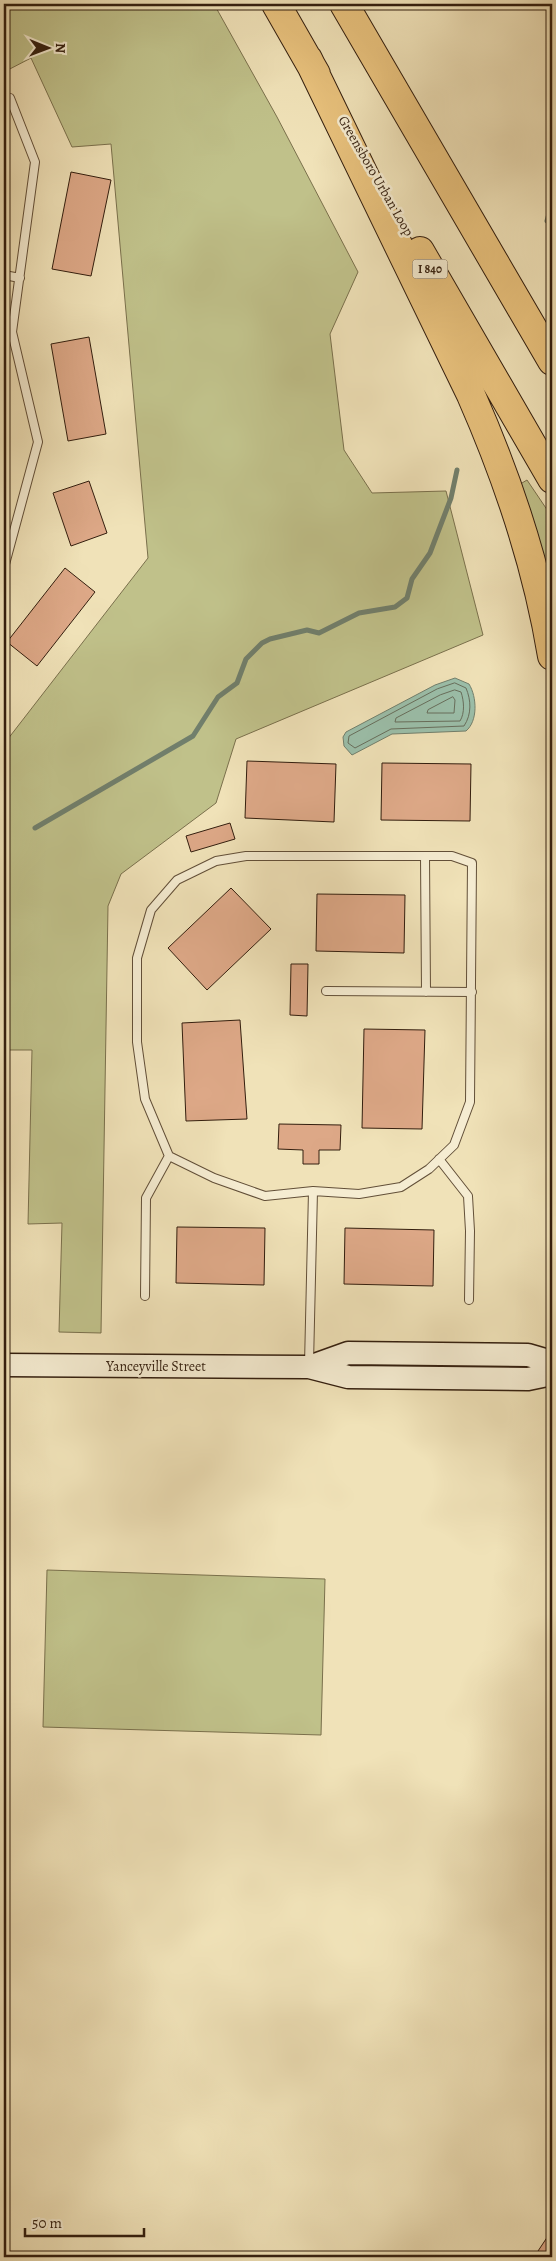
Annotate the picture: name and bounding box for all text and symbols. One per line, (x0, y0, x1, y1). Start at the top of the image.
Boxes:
north arrow (22, 22, 72, 72)
text: N (51, 43, 70, 53)
street label: Greensboro Urban Loop (334, 112, 418, 240)
road number: I 840 (412, 260, 448, 278)
street label: Yanceyville Street (105, 1357, 206, 1376)
scale bar (25, 2206, 144, 2238)
text: 50 m (32, 2213, 62, 2233)

